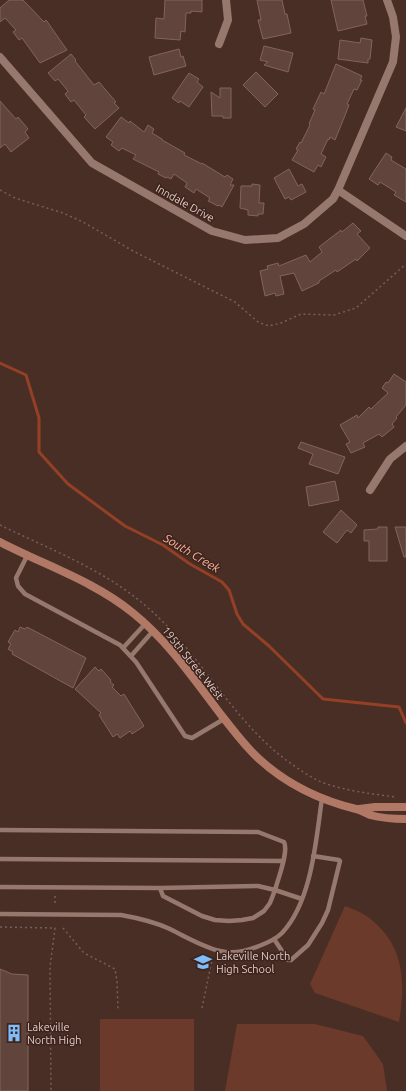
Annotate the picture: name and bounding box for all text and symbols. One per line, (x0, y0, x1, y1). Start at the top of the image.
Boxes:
street label: Inndale Drive (154, 182, 216, 224)
water label: South Creek (161, 531, 223, 575)
street label: 195th Street West (160, 624, 226, 702)
place label: Lakeville North High School (216, 950, 290, 975)
school or university icon: Lakeville North High School (193, 952, 213, 972)
place label: Lakeville North High (27, 1021, 82, 1046)
building icon: Lakeville North High (4, 1023, 24, 1043)

